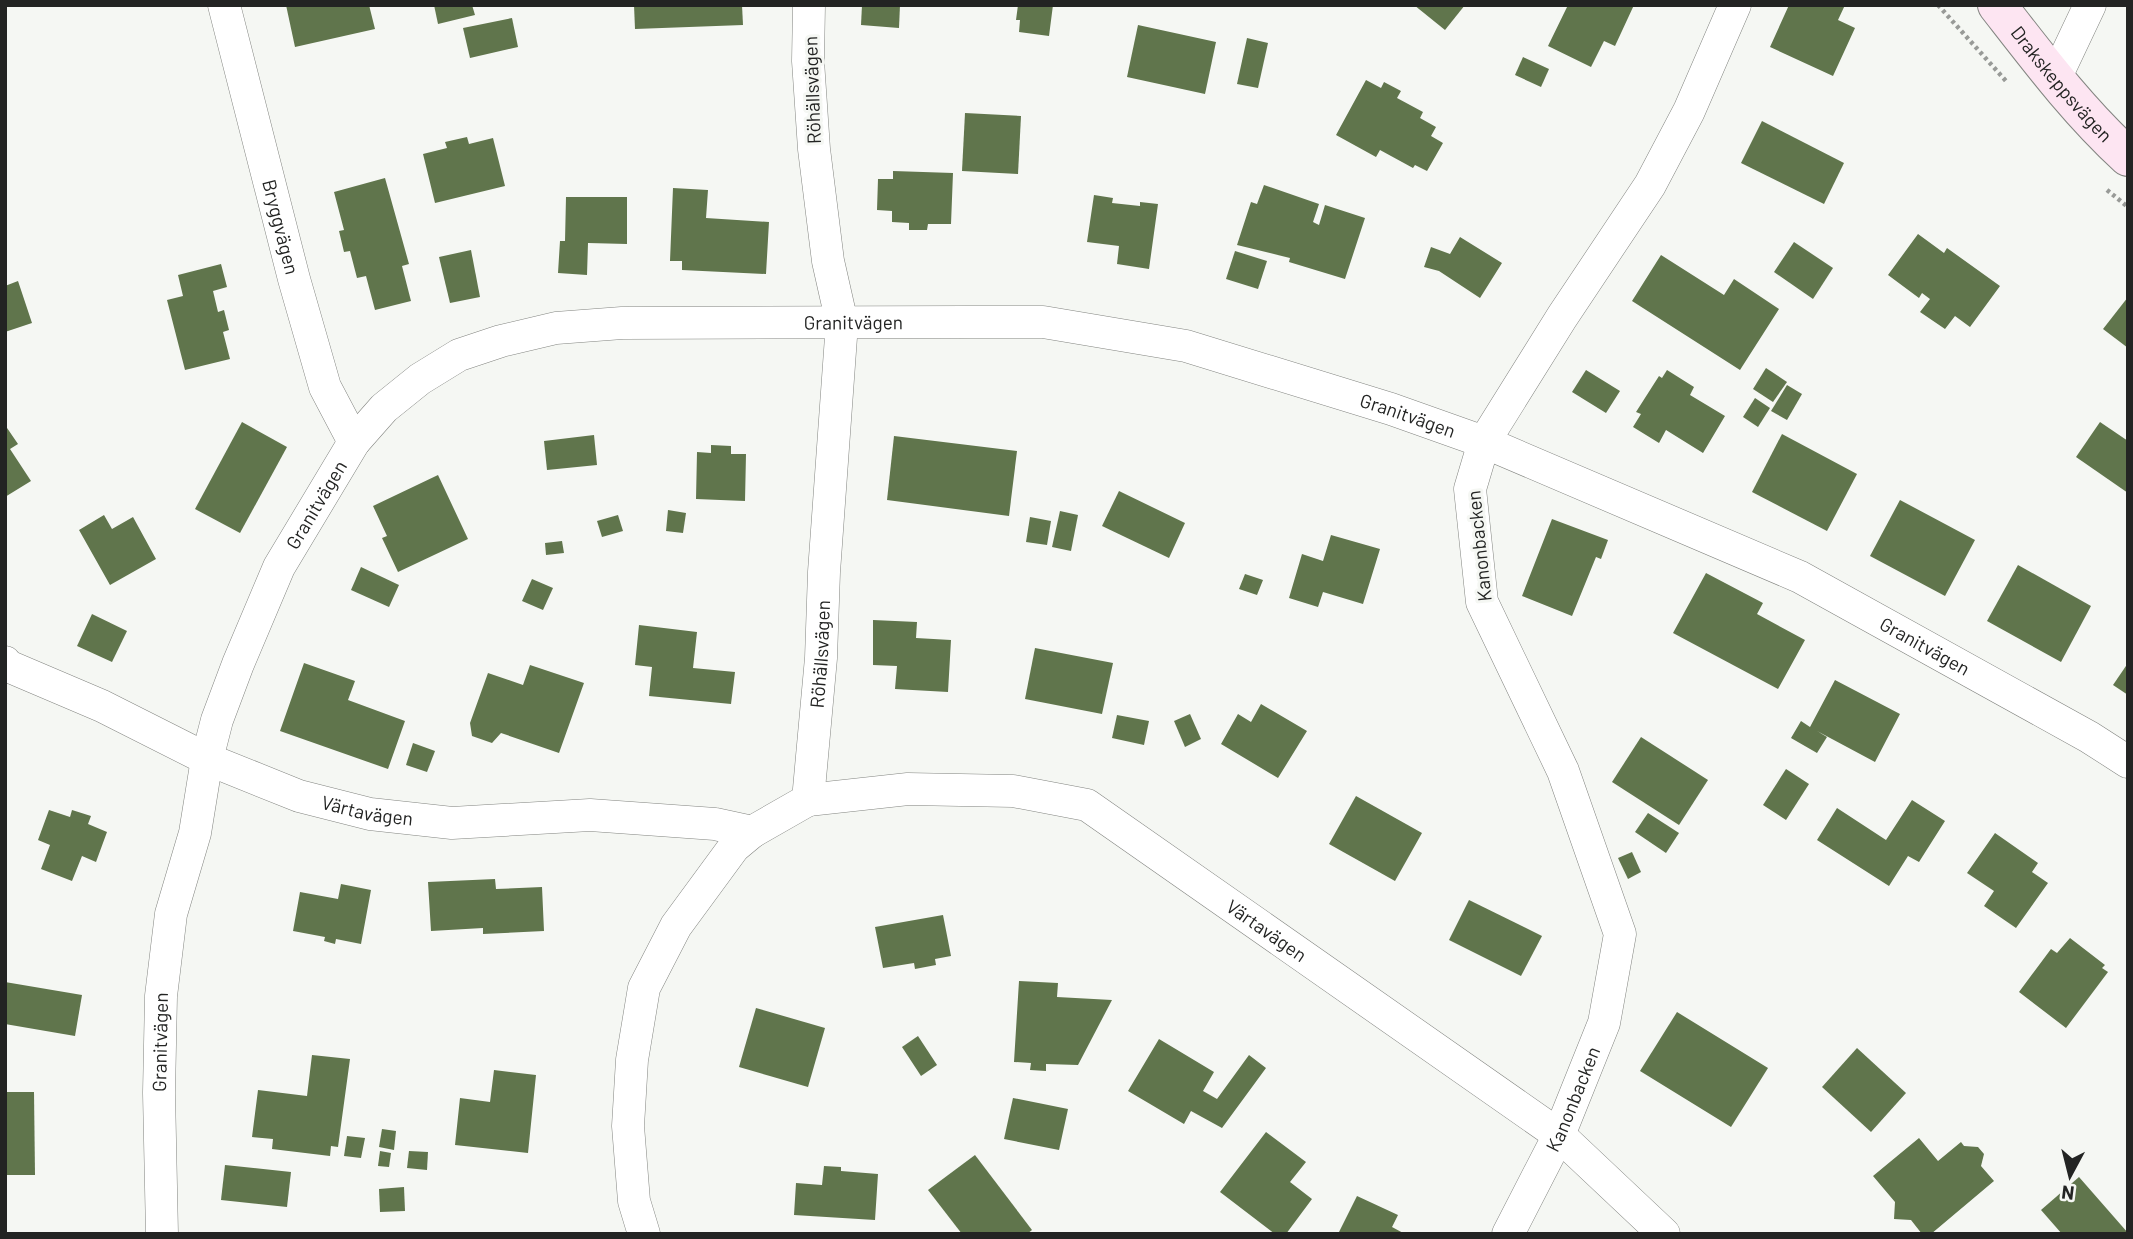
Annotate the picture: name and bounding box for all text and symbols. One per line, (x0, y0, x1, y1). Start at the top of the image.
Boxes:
street label: Drakskeppsvägen (2006, 21, 2117, 146)
street label: Röhällsvägen (798, 36, 825, 144)
street label: Bryggvägen (258, 177, 304, 277)
street label: Granitvägen (804, 310, 903, 333)
street label: Granitvägen (1357, 388, 1459, 442)
street label: Granitvägen (280, 456, 351, 553)
street label: Kanonbacken (1461, 489, 1496, 603)
street label: Röhällsvägen (804, 600, 834, 709)
street label: Granitvägen (1876, 612, 1974, 680)
street label: Värtavägen (319, 790, 414, 830)
street label: Värtavägen (1222, 894, 1311, 966)
street label: Granitvägen (147, 992, 172, 1092)
street label: Kanonbacken (1540, 1043, 1604, 1155)
north arrow (2035, 1141, 2105, 1211)
text: N (2060, 1181, 2076, 1206)

